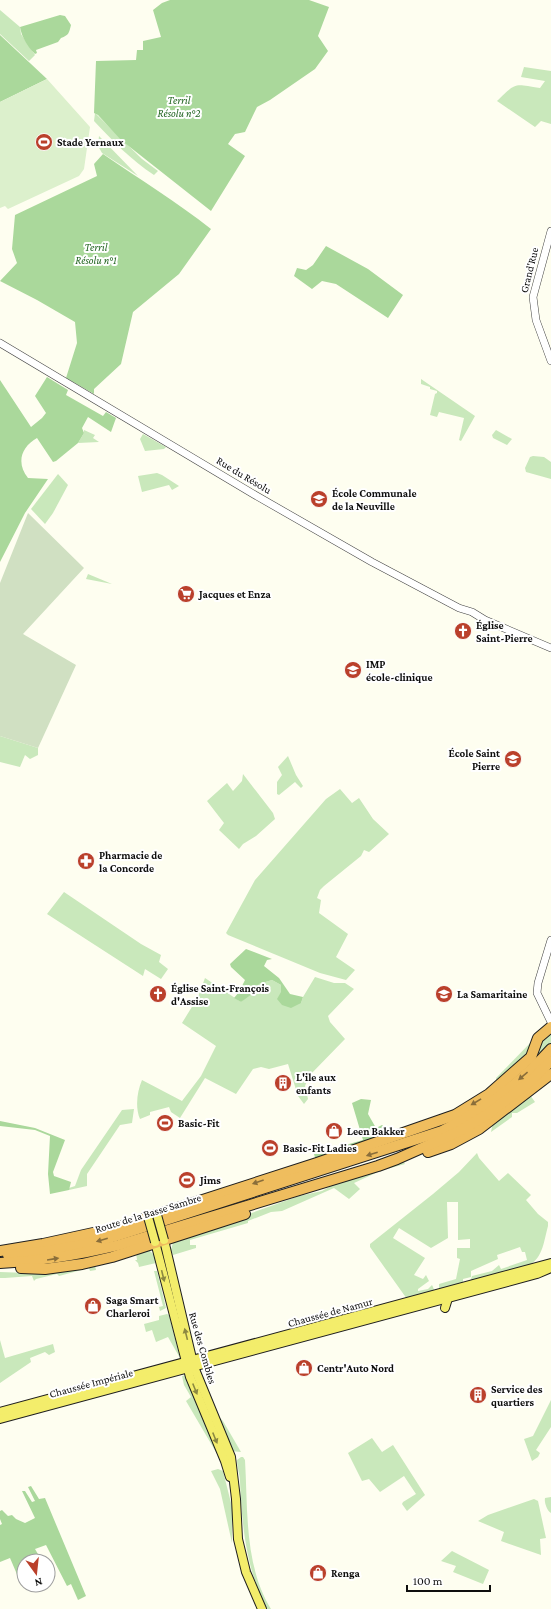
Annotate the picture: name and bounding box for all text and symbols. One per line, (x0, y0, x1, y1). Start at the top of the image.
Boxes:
park label: Terril Résolu n°2 (158, 94, 200, 119)
sports icon: Stade Yernaux (34, 132, 54, 152)
place label: Stade Yernaux (57, 136, 124, 148)
park label: Terril Résolu n°1 (75, 241, 117, 266)
street label: Grand'Rue (518, 246, 540, 294)
street label: Rue du Résolu (214, 454, 274, 496)
place label: École Communale de la Neuville (332, 487, 417, 512)
school or university icon: École Communale de la Neuville (309, 489, 329, 509)
supermarket icon: Jacques et Enza (176, 584, 196, 604)
place label: Jacques et Enza (198, 588, 271, 600)
place label: Église Saint-Pierre (476, 619, 533, 644)
church icon: Église Saint-Pierre (453, 621, 473, 641)
place label: IMP école-clinique (366, 658, 433, 683)
school or university icon: IMP école-clinique (343, 660, 363, 680)
place label: École Saint Pierre (448, 747, 500, 772)
school or university icon: École Saint Pierre (503, 749, 523, 769)
place label: Pharmacie de la Concorde (99, 849, 162, 874)
pharmacy icon: Pharmacie de la Concorde (76, 851, 96, 871)
place label: Église Saint-François d'Assise (171, 982, 270, 1007)
church icon: Église Saint-François d'Assise (148, 984, 168, 1004)
school or university icon: La Samaritaine (434, 984, 454, 1004)
place label: La Samaritaine (457, 988, 527, 1000)
place label: L'ile aux enfants (296, 1071, 336, 1096)
one-way arrow (518, 1071, 529, 1080)
building icon: L'ile aux enfants (273, 1073, 293, 1093)
one-way arrow (470, 1099, 482, 1106)
sports icon: Basic-Fit (155, 1113, 175, 1133)
place label: Basic-Fit (178, 1117, 219, 1129)
shop icon: Leen Bakker (324, 1121, 344, 1141)
place label: Leen Bakker (347, 1125, 405, 1137)
sports icon: Basic-Fit Ladies (260, 1138, 280, 1158)
place label: Basic-Fit Ladies (283, 1142, 357, 1154)
one-way arrow (366, 1151, 378, 1157)
sports icon: Jims (177, 1170, 197, 1190)
place label: Jims (199, 1174, 221, 1186)
one-way arrow (252, 1179, 264, 1185)
street label: Route de la Basse Sambre (93, 1191, 203, 1235)
one-way arrow (95, 1237, 107, 1243)
one-way arrow (47, 1256, 59, 1262)
one-way arrow (161, 1270, 167, 1282)
place label: Saga Smart Charleroi (106, 1294, 158, 1319)
street label: Chaussée de Namur (286, 1295, 374, 1329)
shop icon: Saga Smart Charleroi (83, 1296, 103, 1316)
street label: Rue des Combles (187, 1311, 219, 1385)
one-way arrow (183, 1327, 189, 1339)
shop icon: Centr'Auto Nord (294, 1358, 314, 1378)
place label: Centr'Auto Nord (317, 1362, 394, 1374)
street label: Chaussée Impériale (48, 1366, 135, 1401)
one-way arrow (193, 1383, 199, 1395)
place label: Service des quartiers (491, 1383, 543, 1408)
building icon: Service des quartiers (468, 1385, 488, 1405)
one-way arrow (212, 1432, 218, 1443)
north arrow (16, 1553, 56, 1593)
shop icon: Renga (308, 1563, 328, 1583)
place label: Renga (331, 1567, 360, 1579)
scale bar (407, 1567, 490, 1593)
text: 100 m (413, 1574, 443, 1588)
text: N (33, 1576, 44, 1590)

